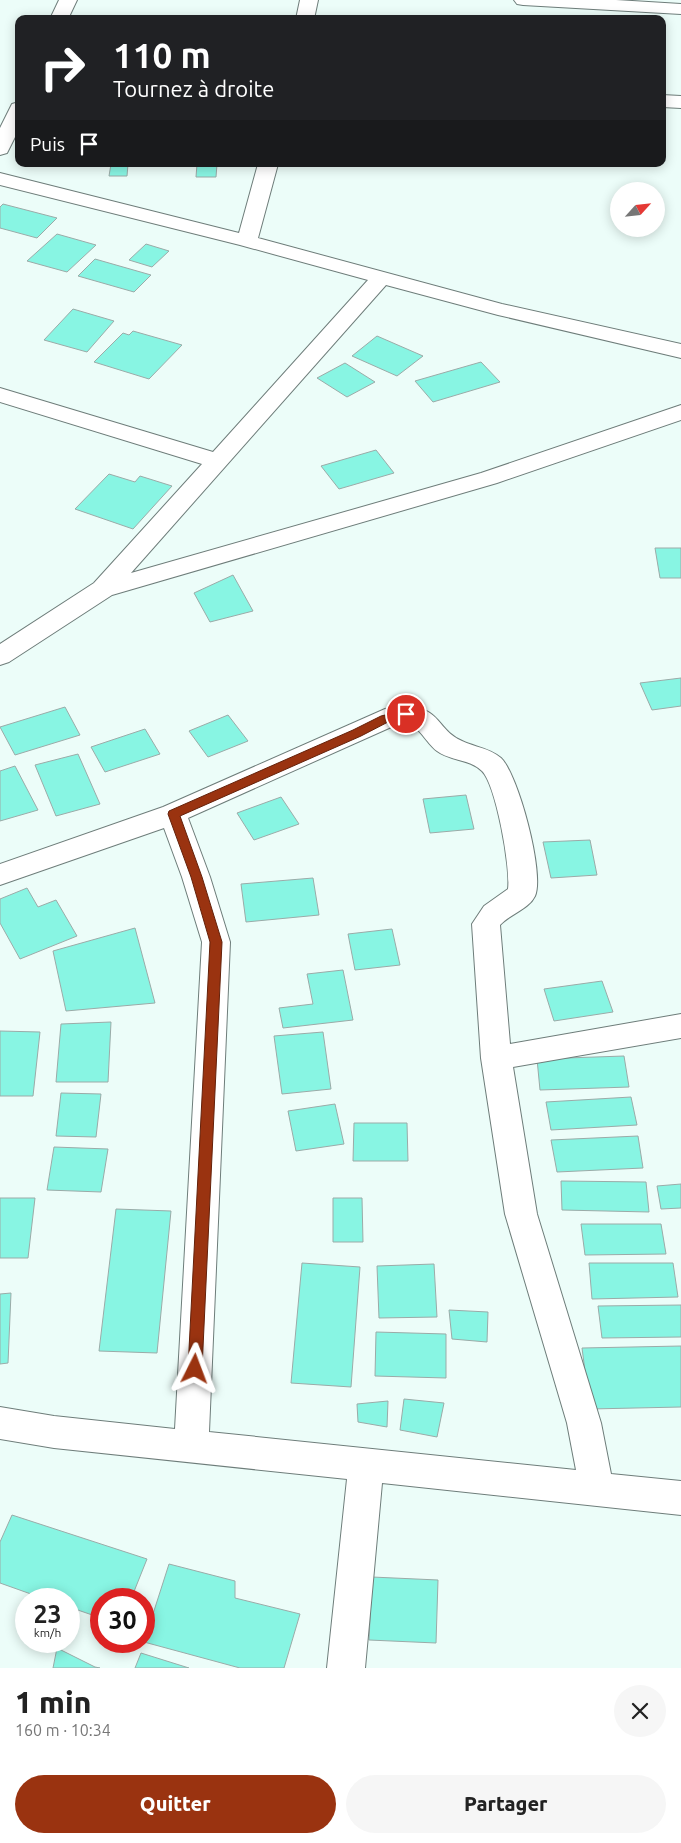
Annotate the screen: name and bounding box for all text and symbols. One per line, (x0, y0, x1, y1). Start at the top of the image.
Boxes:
icon: right (30, 35, 95, 100)
text: 110 m (113, 35, 211, 75)
text: Tournez à droite (113, 76, 274, 101)
icon: arrive (75, 130, 103, 158)
text: Puis (30, 133, 65, 155)
north arrow (610, 182, 665, 238)
map controls (610, 182, 665, 237)
pin (385, 693, 427, 735)
icon: arrive (392, 700, 420, 728)
position arrow (168, 1342, 220, 1394)
speed limit sign: 30 (90, 1588, 155, 1653)
text: 23 (33, 1600, 62, 1628)
text: km/h (34, 1626, 61, 1639)
text: 1 min (15, 1685, 91, 1719)
button: close (614, 1685, 666, 1737)
text: 160 m · 10:34 (15, 1721, 111, 1739)
button: Quitter (15, 1775, 336, 1833)
button: Partager (346, 1775, 666, 1833)

